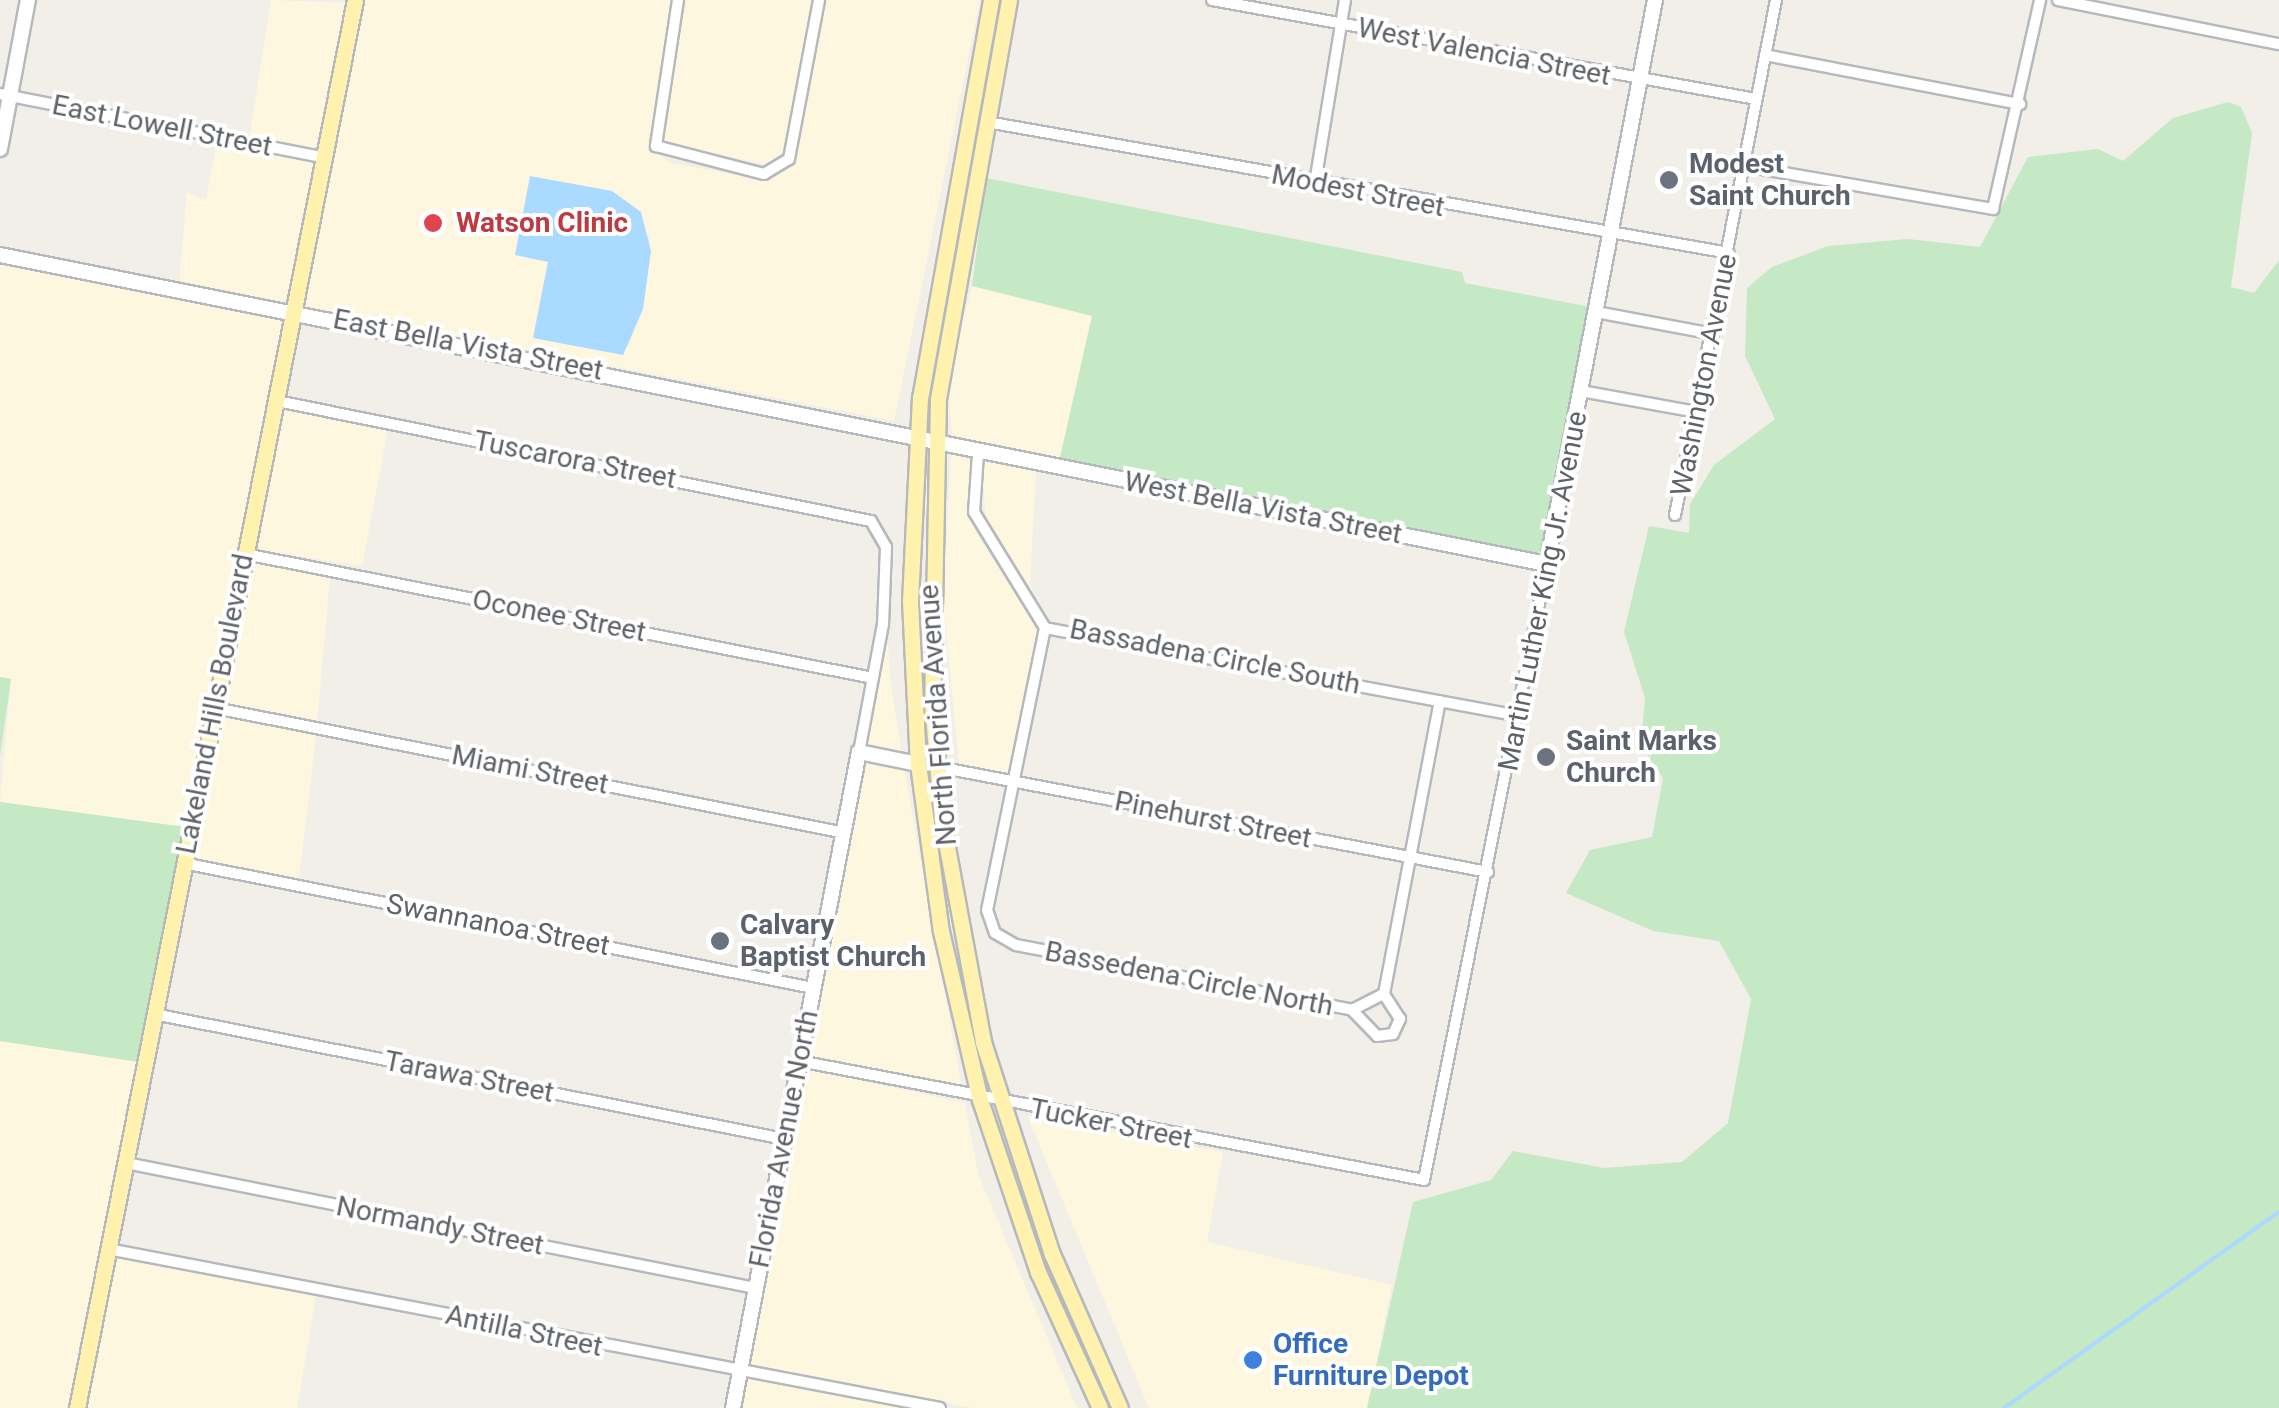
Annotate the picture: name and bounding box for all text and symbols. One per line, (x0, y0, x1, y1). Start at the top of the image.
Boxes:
street label: West Valencia Street (1355, 11, 1613, 93)
street label: East Lowell Street (49, 88, 275, 164)
place label: Modest Saint Church (1689, 147, 1851, 213)
street label: Modest Street (1269, 158, 1447, 224)
marker: Modest Saint Church (1658, 169, 1680, 191)
place label: Watson Clinic (456, 206, 628, 240)
marker: Watson Clinic (420, 210, 446, 236)
street label: Washington Avenue (1664, 251, 1744, 499)
street label: East Bella Vista Street (330, 302, 606, 388)
street label: Martin Luther King Jr. Avenue (1492, 408, 1594, 774)
street label: Tuscarora Street (471, 424, 679, 496)
street label: West Bella Vista Street (1121, 465, 1405, 551)
street label: Lakeland Hills Boulevard (169, 551, 261, 857)
street label: Oconee Street (469, 583, 649, 649)
street label: North Florida Avenue (912, 583, 964, 847)
street label: Bassadena Circle South (1067, 612, 1363, 702)
place label: Saint Marks Church (1566, 724, 1717, 790)
street label: Miami Street (449, 738, 611, 802)
marker: Saint Marks Church (1535, 746, 1557, 768)
street label: Pinehurst Street (1112, 784, 1314, 856)
street label: Swannanoa Street (384, 887, 612, 963)
place label: Calvary Baptist Church (740, 908, 926, 974)
marker: Calvary Baptist Church (709, 930, 731, 952)
street label: Bassedena Circle North (1042, 935, 1336, 1023)
street label: Florida Avenue North (743, 1007, 825, 1271)
street label: Tarawa Street (382, 1044, 556, 1110)
street label: Tucker Street (1027, 1092, 1195, 1156)
street label: Normandy Street (333, 1189, 547, 1263)
street label: Antilla Street (443, 1298, 605, 1364)
place label: Office Furniture Depot (1273, 1327, 1469, 1393)
marker: Office Furniture Depot (1242, 1349, 1264, 1371)

